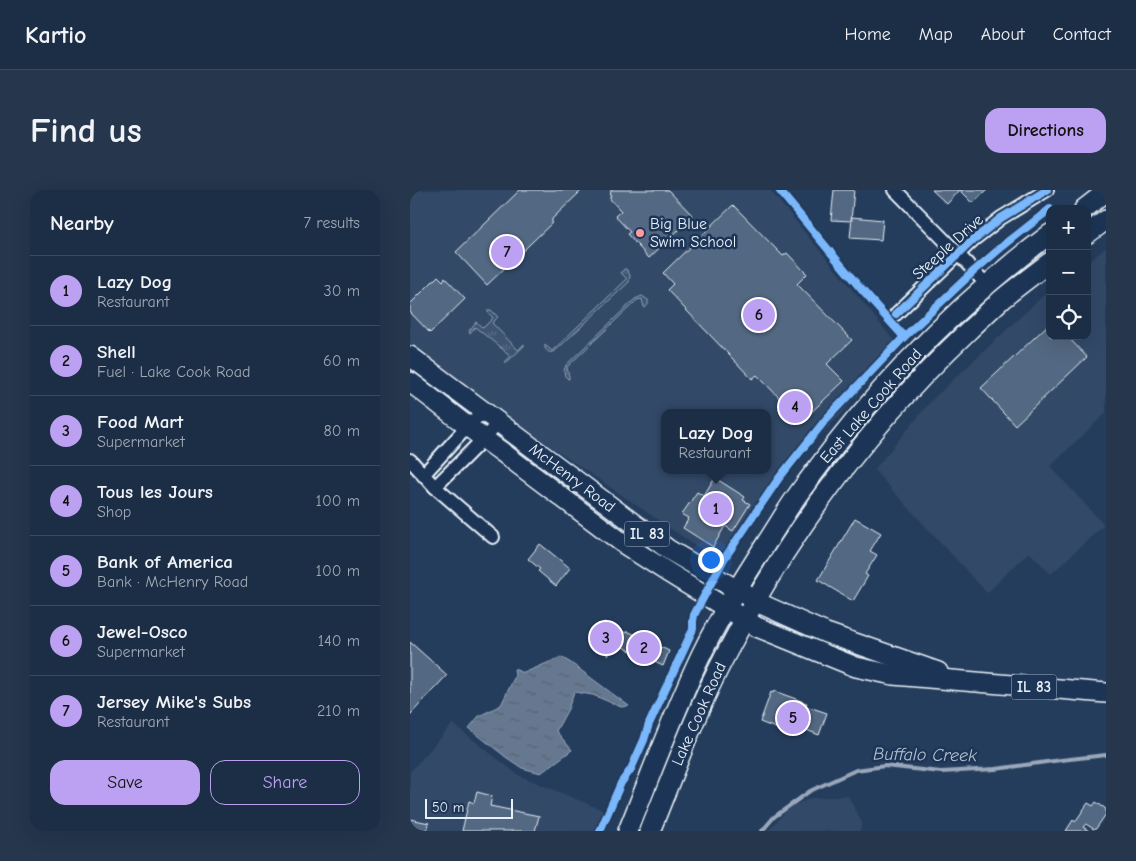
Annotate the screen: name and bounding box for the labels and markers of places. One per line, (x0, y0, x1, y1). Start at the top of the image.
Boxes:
place label: Big Blue Swim School (650, 215, 736, 251)
marker: Big Blue Swim School (634, 227, 646, 239)
pin: 7 (491, 233, 523, 271)
pin: 6 (743, 296, 775, 334)
pin: 4 (779, 388, 811, 426)
pin: 1 (700, 490, 732, 528)
pin: 3 (590, 619, 622, 657)
pin: 2 (628, 629, 660, 667)
pin: 5 (777, 699, 809, 737)

